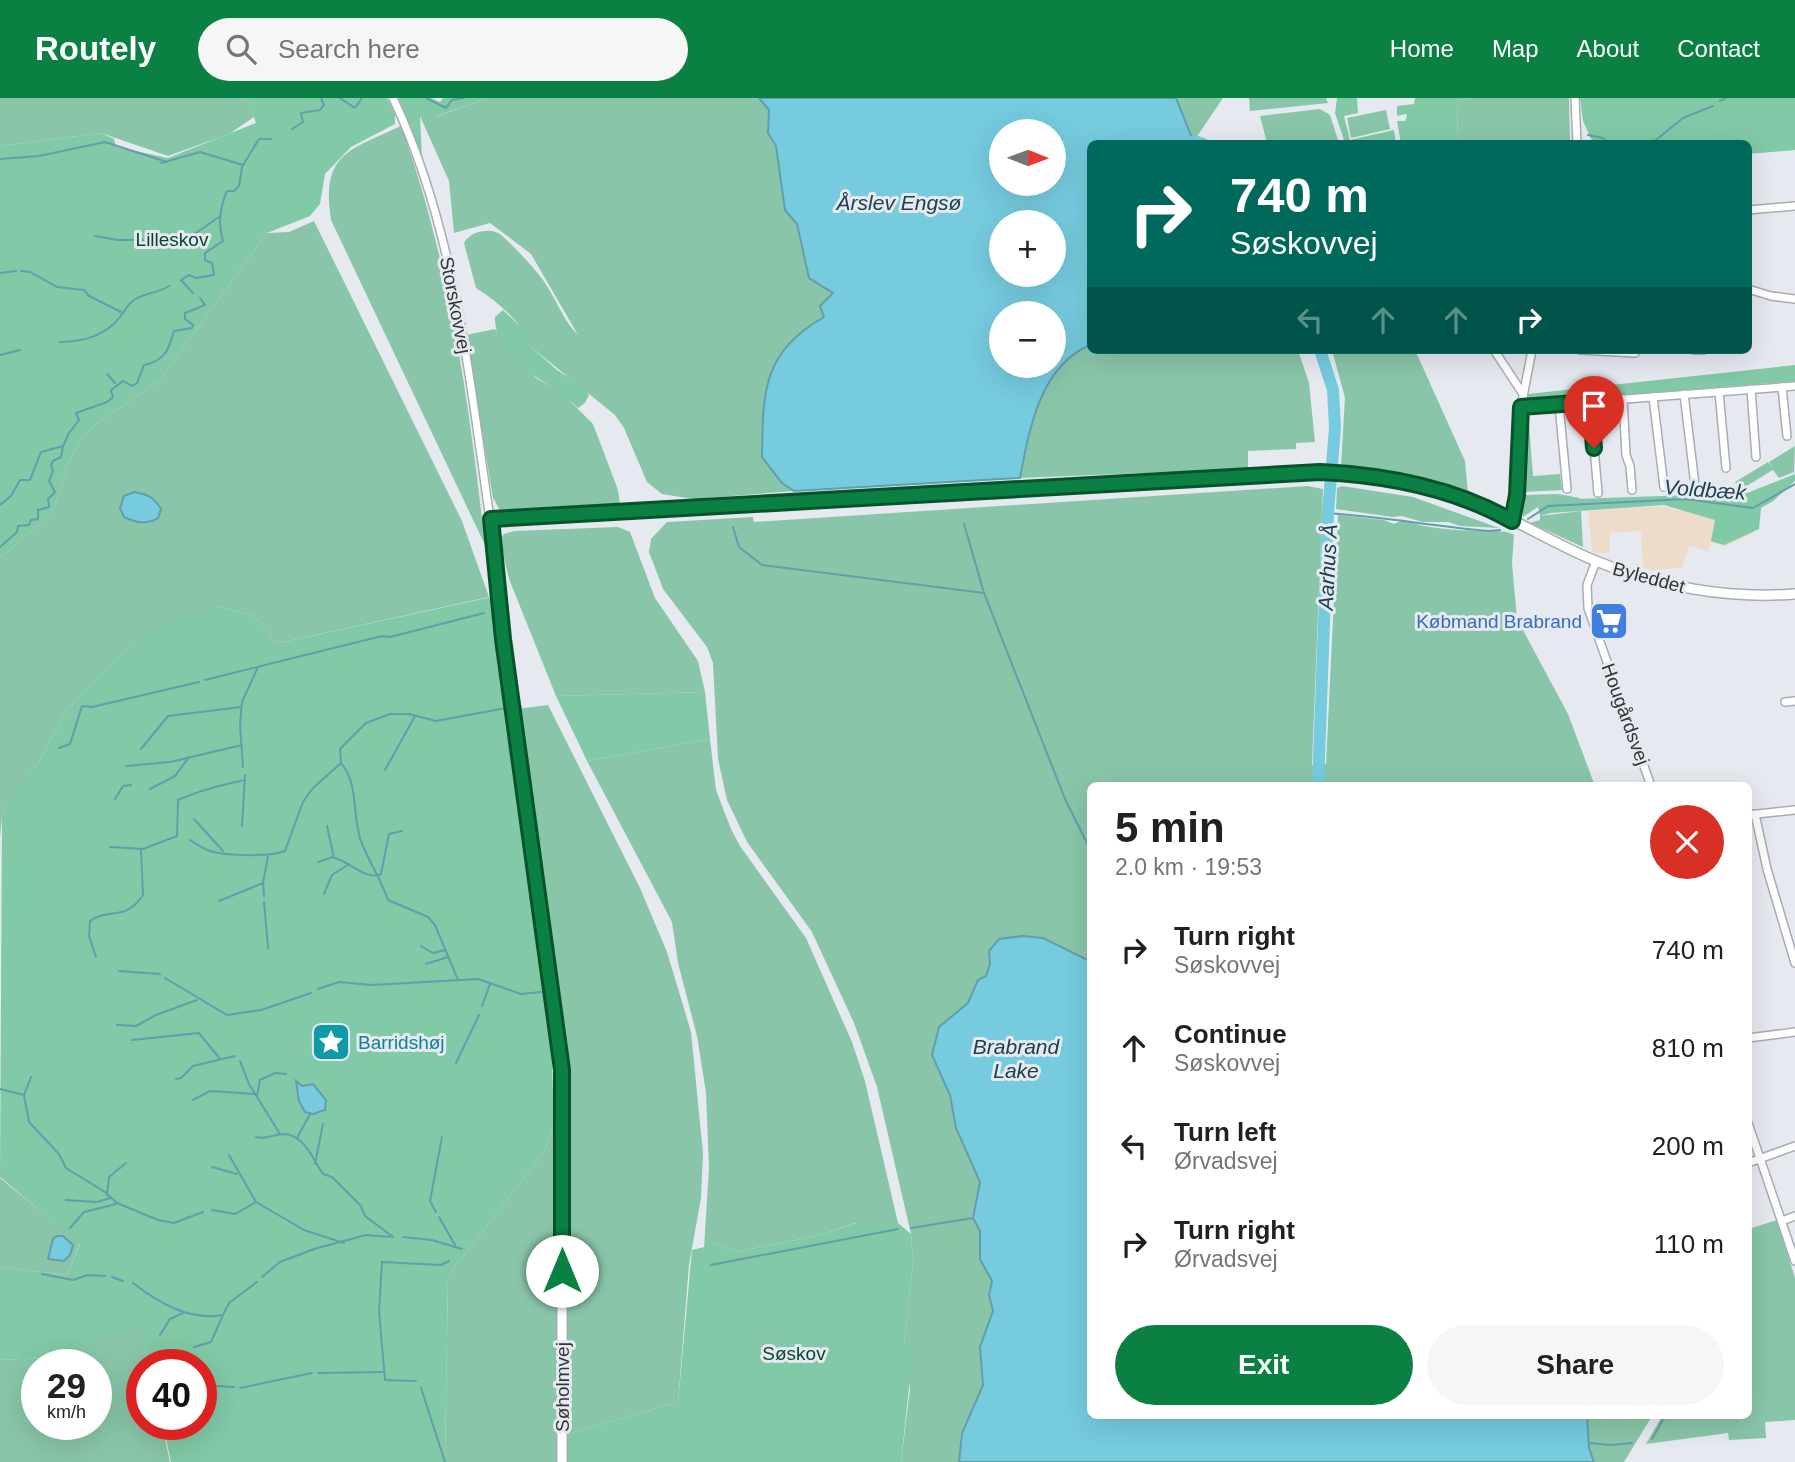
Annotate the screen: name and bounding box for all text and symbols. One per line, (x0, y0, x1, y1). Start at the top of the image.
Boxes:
search box (198, 18, 688, 81)
text: Routely (35, 30, 156, 67)
icon: search (222, 30, 260, 68)
text: Search here (278, 34, 420, 64)
text: Home (1390, 35, 1454, 62)
text: Map (1492, 35, 1539, 62)
text: About (1577, 35, 1639, 62)
text: Contact (1677, 35, 1760, 62)
north arrow (989, 119, 1066, 196)
map controls (989, 119, 1066, 378)
icon: right (1115, 168, 1206, 259)
text: 740 m (1230, 168, 1369, 222)
water label: Årslev Engsø (835, 191, 962, 214)
button: + (989, 210, 1066, 287)
text: Søskovvej (1230, 225, 1378, 261)
park label: Lilleskov (136, 229, 209, 250)
street label: Storskovvej (436, 255, 475, 355)
button: − (989, 301, 1066, 378)
icon: left (1291, 301, 1329, 339)
icon: ahead (1364, 301, 1402, 339)
icon: ahead (1437, 301, 1475, 339)
icon: right (1510, 301, 1548, 339)
pin (1564, 376, 1624, 448)
icon: arrive (1575, 387, 1613, 425)
water label: Voldbæk (1663, 475, 1748, 504)
water label: Aarhus Å (1314, 523, 1341, 613)
street label: Byleddet (1610, 558, 1688, 597)
supermarket icon: Købmand Brabrand (1588, 600, 1630, 642)
place label: Købmand Brabrand (1416, 611, 1582, 632)
street label: Hougårdsvej (1597, 660, 1654, 768)
text: 5 min (1115, 804, 1225, 851)
button: close (1650, 805, 1724, 879)
text: 2.0 km · 19:53 (1115, 854, 1262, 880)
text: Turn right (1174, 921, 1295, 951)
icon: right (1115, 931, 1153, 969)
text: 740 m (1652, 935, 1724, 965)
text: Søskovvej (1174, 952, 1280, 978)
text: Continue (1174, 1019, 1287, 1049)
place icon: Barridshøj (310, 1021, 352, 1063)
icon: ahead (1115, 1029, 1153, 1067)
place label: Barridshøj (358, 1032, 445, 1053)
text: 810 m (1652, 1033, 1724, 1063)
water label: Brabrand Lake (973, 1035, 1061, 1082)
text: Søskovvej (1174, 1050, 1280, 1076)
text: Turn left (1174, 1117, 1276, 1147)
icon: left (1115, 1127, 1153, 1165)
text: 200 m (1652, 1131, 1724, 1161)
text: Ørvadsvej (1174, 1148, 1278, 1174)
text: Turn right (1174, 1215, 1295, 1245)
icon: right (1115, 1225, 1153, 1263)
text: 110 m (1654, 1229, 1724, 1259)
position arrow (525, 1234, 599, 1308)
text: Ørvadsvej (1174, 1246, 1278, 1272)
button: Exit (1115, 1325, 1413, 1405)
button: Share (1427, 1325, 1724, 1405)
street label: Søholmvej (552, 1342, 573, 1432)
park label: Søskov (762, 1343, 826, 1364)
speed limit sign: 40 (126, 1349, 217, 1440)
text: 29 (47, 1366, 86, 1405)
text: km/h (47, 1402, 86, 1422)

